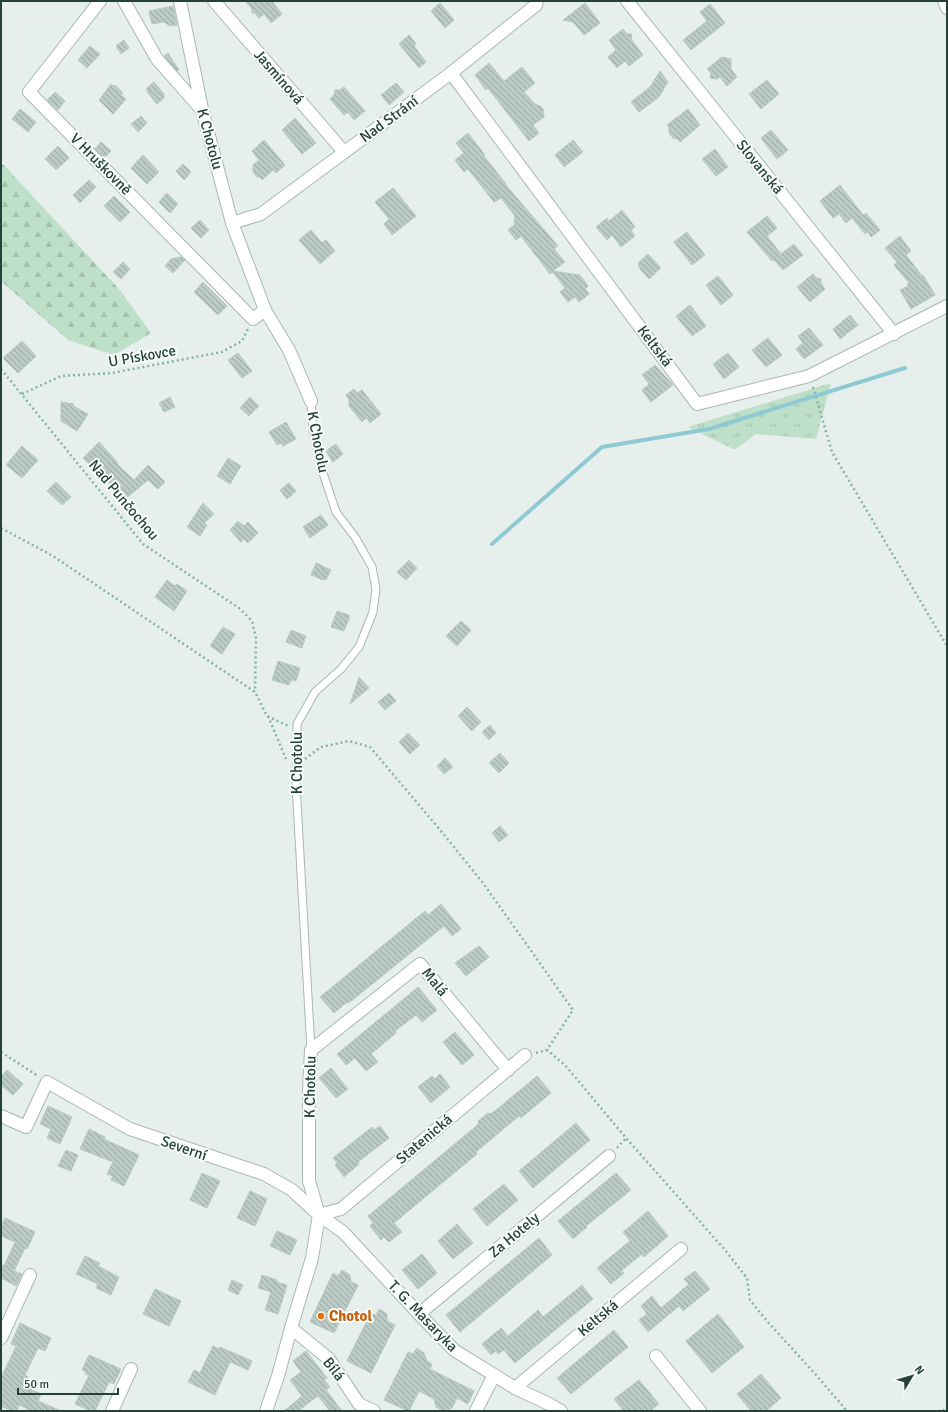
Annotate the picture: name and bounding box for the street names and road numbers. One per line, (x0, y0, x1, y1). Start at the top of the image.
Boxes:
street label: Jasmínová (250, 46, 308, 108)
street label: Nad Strání (356, 92, 422, 146)
street label: K Chotolu (193, 106, 227, 172)
street label: V Hruškovně (66, 129, 136, 199)
street label: Slovanská (733, 136, 787, 198)
street label: Keltská (634, 322, 676, 370)
street label: U Pískovce (107, 341, 177, 371)
street label: K Chotolu (303, 410, 333, 474)
street label: Nad Punčochou (85, 456, 163, 544)
street label: K Chotolu (288, 732, 306, 794)
street label: Malá (418, 964, 452, 1000)
street label: K Chotolu (300, 1056, 320, 1118)
street label: Statenická (392, 1110, 456, 1168)
street label: Severní (159, 1132, 209, 1164)
street label: Za Hotely (485, 1209, 543, 1261)
street label: T. G. Masaryka (385, 1277, 461, 1355)
street label: Keltská (574, 1296, 622, 1340)
street label: Bílá (319, 1354, 349, 1384)

